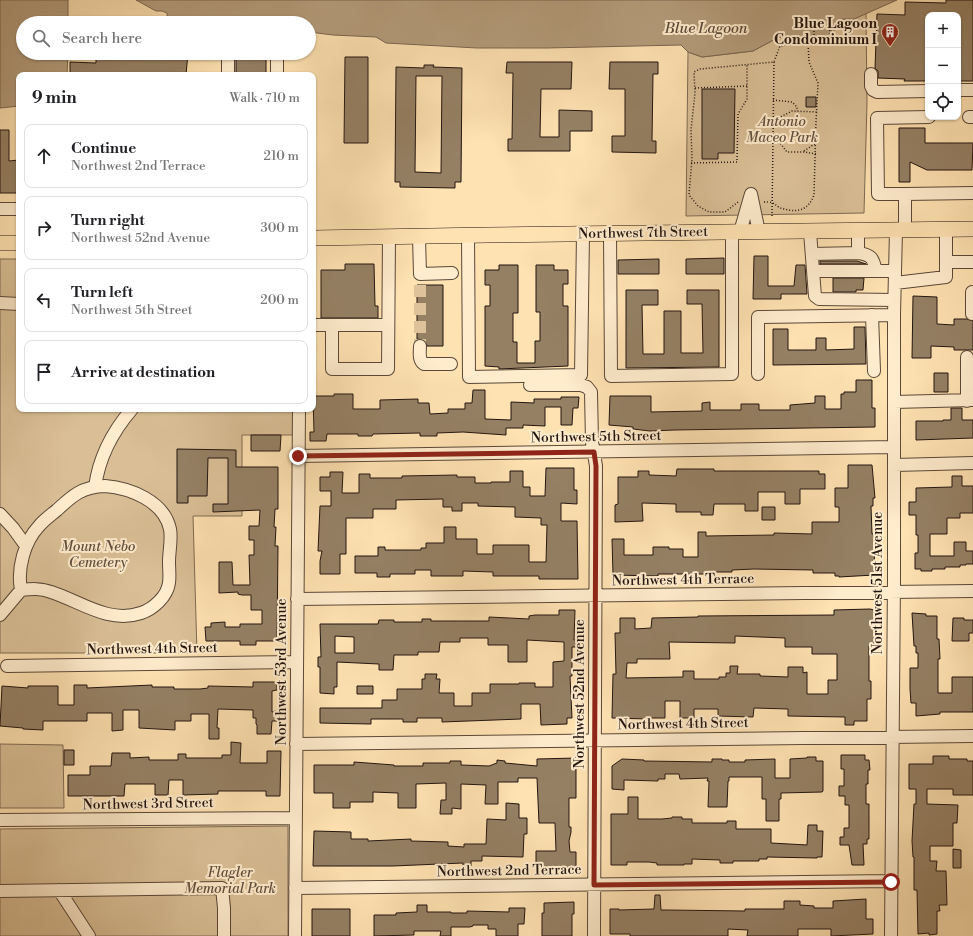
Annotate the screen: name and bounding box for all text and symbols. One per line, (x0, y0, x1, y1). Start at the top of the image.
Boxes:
map controls (925, 12, 961, 120)
button: + (925, 12, 961, 48)
place label: Blue Lagoon Condominium I (774, 15, 878, 49)
search box (16, 16, 316, 60)
water label: Blue Lagoon (664, 19, 748, 38)
building icon: Blue Lagoon Condominium I (880, 22, 900, 47)
icon: search (30, 27, 52, 49)
text: Search here (62, 29, 142, 48)
button: − (925, 48, 961, 84)
button: locate (925, 84, 961, 120)
text: 9 min (32, 87, 77, 109)
text: Walk · 710 m (229, 90, 300, 106)
park label: Antonio Maceo Park (746, 113, 818, 147)
text: Continue (71, 139, 136, 158)
icon: ahead (33, 145, 55, 167)
text: 210 m (264, 148, 299, 164)
text: Northwest 2nd Terrace (71, 158, 206, 174)
text: Turn right (71, 211, 145, 230)
icon: right (33, 217, 55, 239)
text: 300 m (261, 220, 299, 236)
street label: Northwest 7th Street (578, 223, 708, 243)
text: Northwest 52nd Avenue (71, 230, 210, 246)
text: Turn left (71, 283, 133, 302)
icon: left (33, 289, 55, 311)
text: 200 m (260, 292, 299, 308)
text: Northwest 5th Street (71, 302, 192, 318)
icon: arrive (33, 361, 55, 383)
text: Arrive at destination (71, 363, 215, 382)
street label: Northwest 5th Street (530, 427, 662, 447)
route end (289, 447, 307, 465)
street label: Northwest 51st Avenue (869, 512, 887, 654)
park label: Mount Nebo Cemetery (61, 538, 135, 572)
street label: Northwest 4th Terrace (612, 570, 754, 590)
street label: Northwest 53rd Avenue (273, 598, 291, 746)
street label: Northwest 52nd Avenue (571, 619, 589, 769)
street label: Northwest 4th Street (86, 639, 218, 659)
street label: Northwest 4th Street (617, 714, 749, 734)
street label: Northwest 3rd Street (82, 794, 214, 814)
street label: Northwest 2nd Terrace (436, 861, 582, 881)
park label: Flagler Memorial Park (184, 864, 276, 898)
route start (882, 873, 900, 891)

